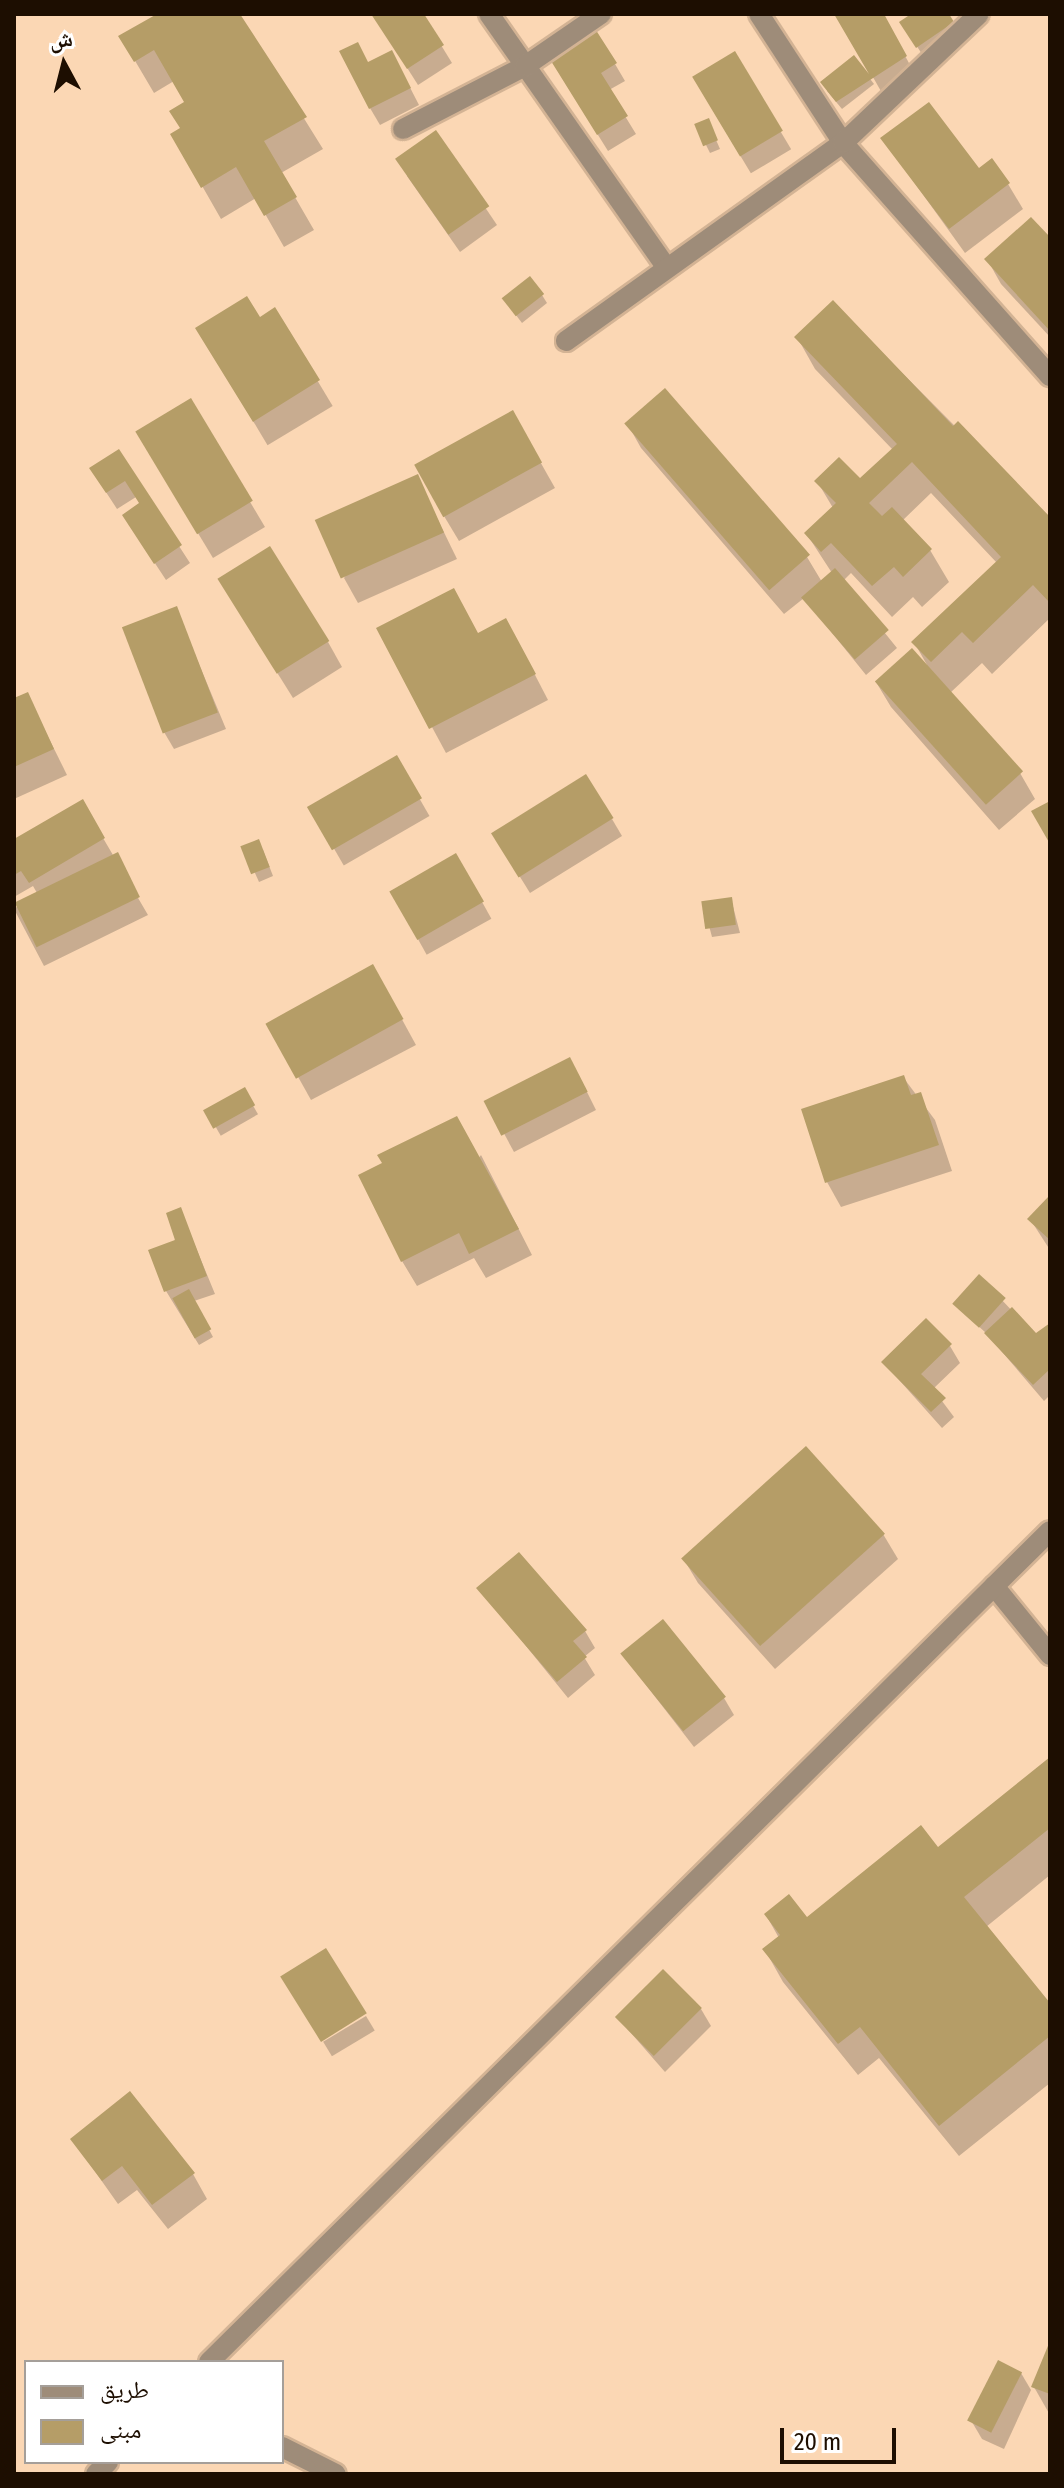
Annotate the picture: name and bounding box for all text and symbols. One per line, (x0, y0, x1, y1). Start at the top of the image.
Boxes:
north arrow (24, 24, 104, 104)
text: ش (48, 25, 74, 55)
legend (24, 2360, 284, 2464)
text: طريق (100, 2376, 149, 2404)
scale bar (784, 2412, 900, 2462)
text: مبنى (100, 2416, 141, 2444)
text: 20 m (794, 2428, 841, 2456)

